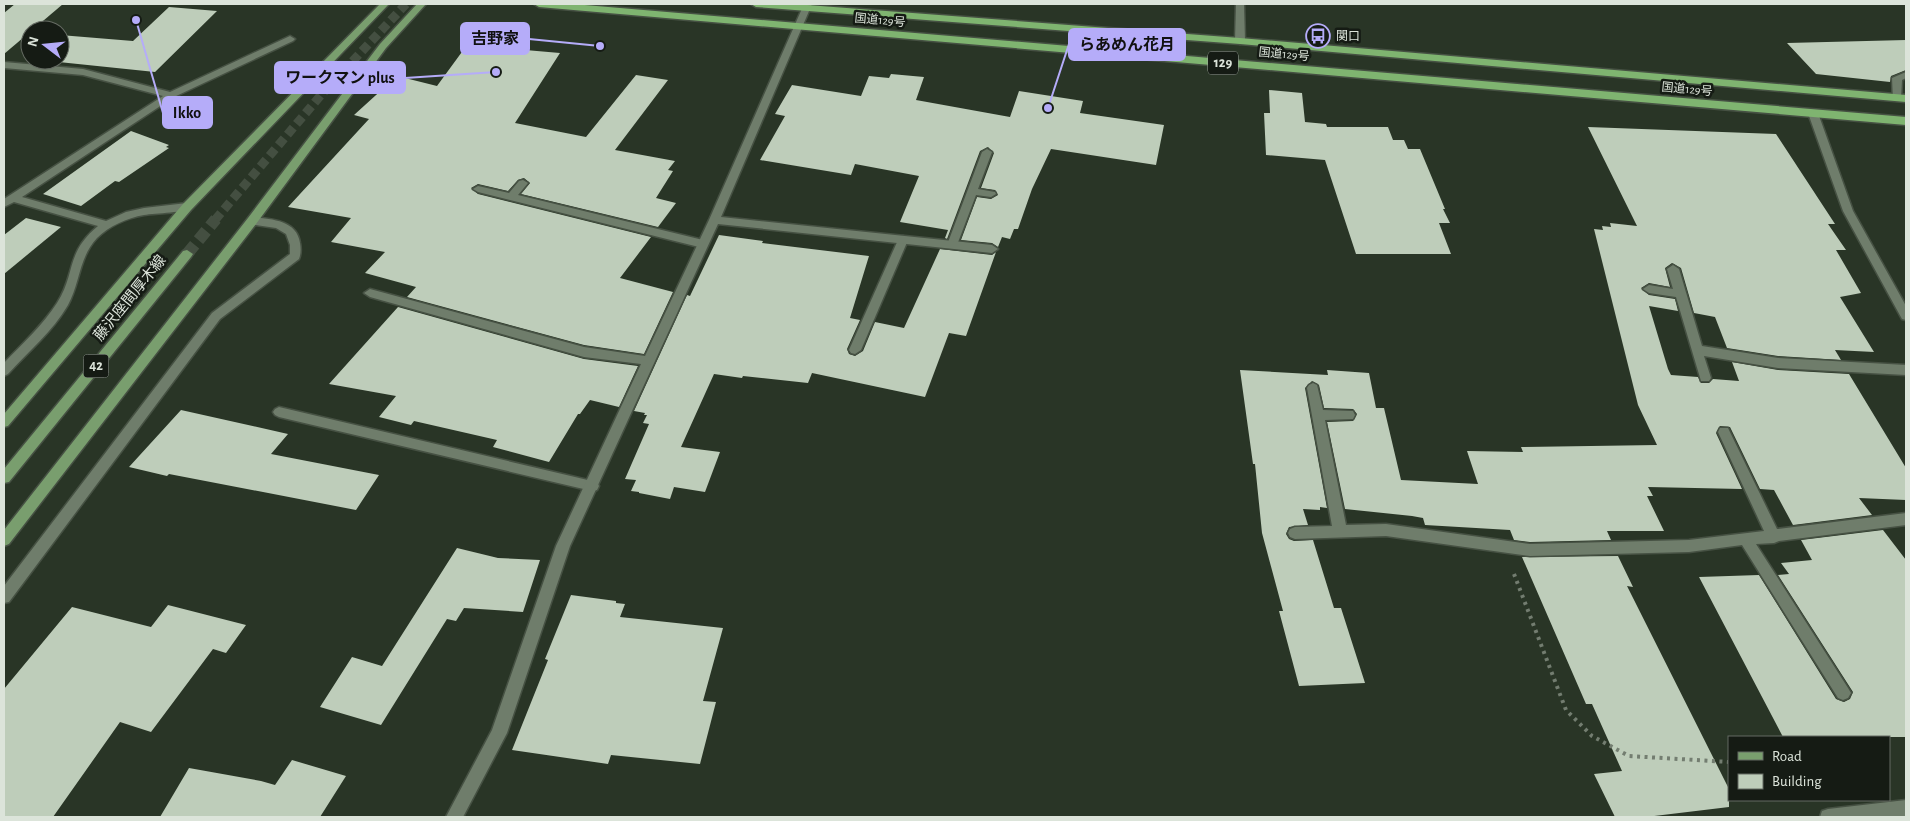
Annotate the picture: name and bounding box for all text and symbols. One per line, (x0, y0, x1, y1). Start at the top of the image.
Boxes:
street label: 国道129号 (854, 11, 906, 28)
north arrow (20, 20, 70, 70)
callout: 吉野家 (461, 23, 529, 54)
bus stop icon: 関口 (1305, 23, 1331, 49)
callout: らあめん花月 (1069, 29, 1185, 60)
text: 吉野家 (471, 30, 519, 47)
place label: 関口 (1336, 30, 1360, 42)
text: N (25, 35, 42, 48)
text: らあめん花月 (1079, 36, 1175, 53)
street label: 国道129号 (1258, 45, 1310, 62)
road number: 129 (1208, 52, 1238, 74)
callout: ワークマン plus (275, 62, 405, 93)
text: ワークマン plus (285, 69, 395, 86)
street label: 国道129号 (1661, 80, 1713, 97)
callout: Ikko (163, 97, 212, 128)
text: Ikko (173, 105, 201, 121)
street label: 藤沢座間厚木線 (90, 252, 169, 344)
road number: 42 (84, 354, 108, 378)
legend (1728, 736, 1890, 801)
text: Road (1772, 749, 1802, 764)
text: Building (1772, 774, 1822, 789)

